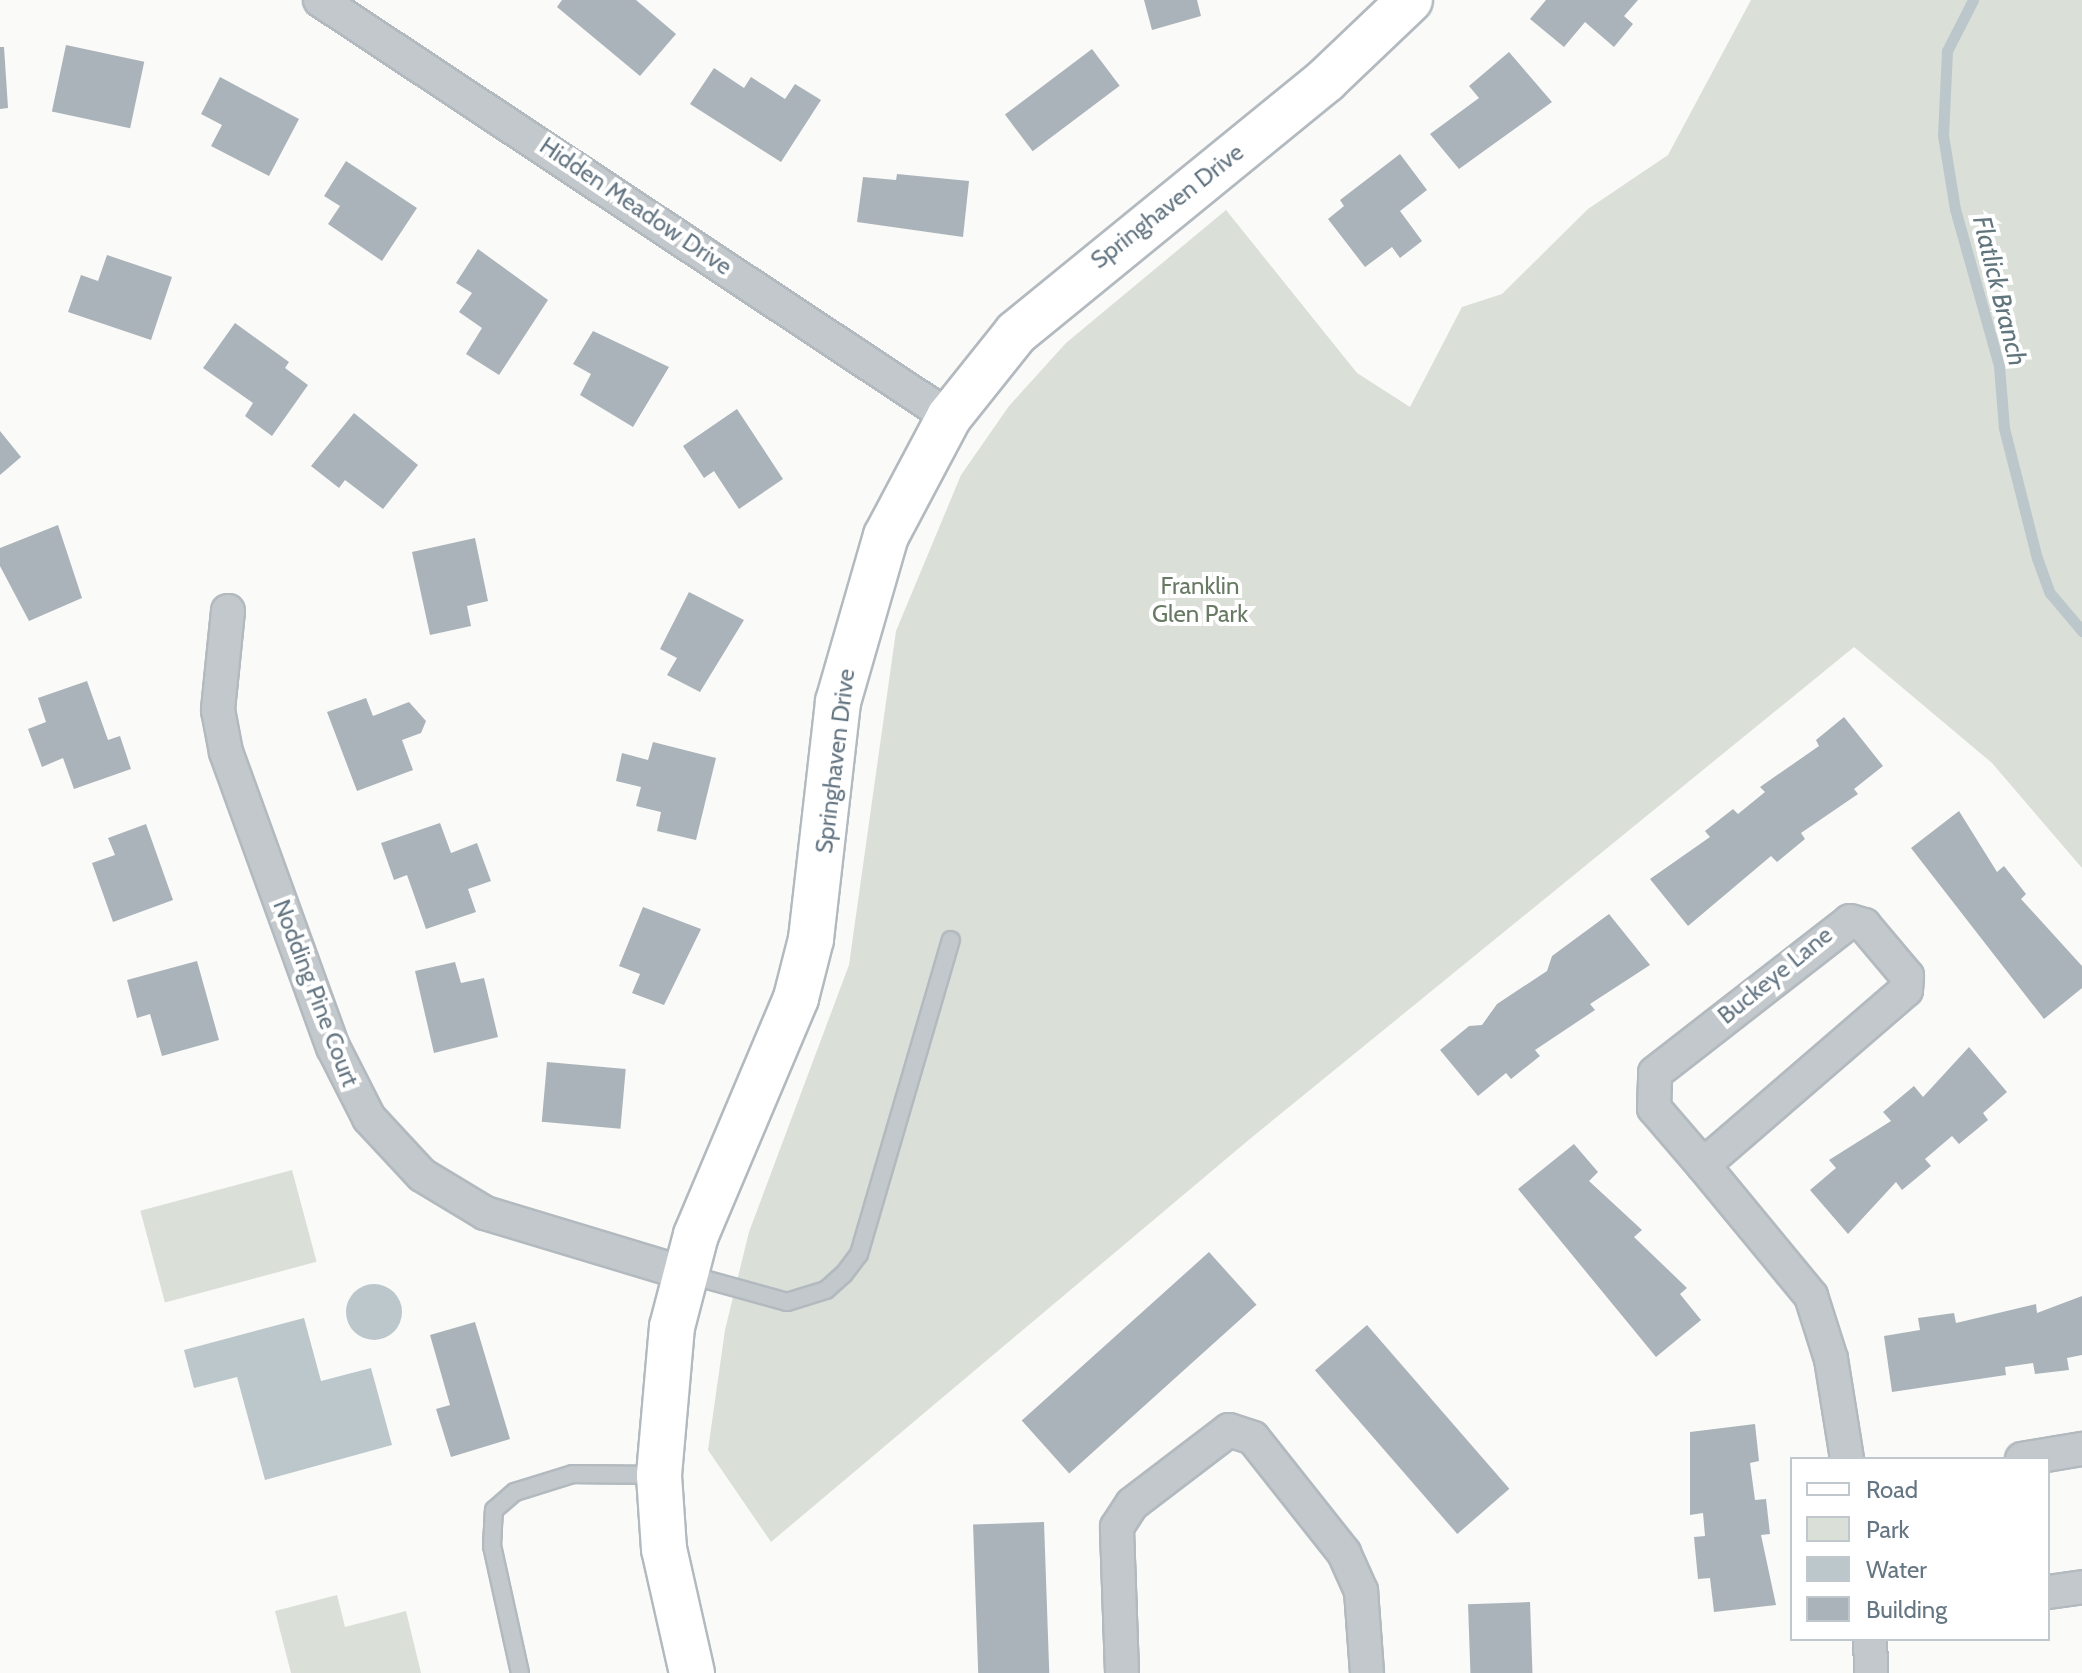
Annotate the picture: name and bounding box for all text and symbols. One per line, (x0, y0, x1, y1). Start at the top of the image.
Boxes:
street label: Hidden Meadow Drive (534, 131, 738, 281)
street label: Springhaven Drive (1085, 137, 1249, 275)
water label: Flatlick Branch (1965, 213, 2033, 369)
park label: Franklin Glen Park (1152, 572, 1248, 628)
street label: Springhaven Drive (809, 667, 861, 855)
street label: Nodding Pine Court (267, 895, 365, 1091)
street label: Buckeye Lane (1712, 920, 1838, 1030)
legend (1790, 1457, 2050, 1641)
text: Road (1866, 1475, 1918, 1504)
text: Park (1866, 1515, 1909, 1544)
text: Water (1866, 1555, 1927, 1584)
text: Building (1866, 1595, 1947, 1624)

